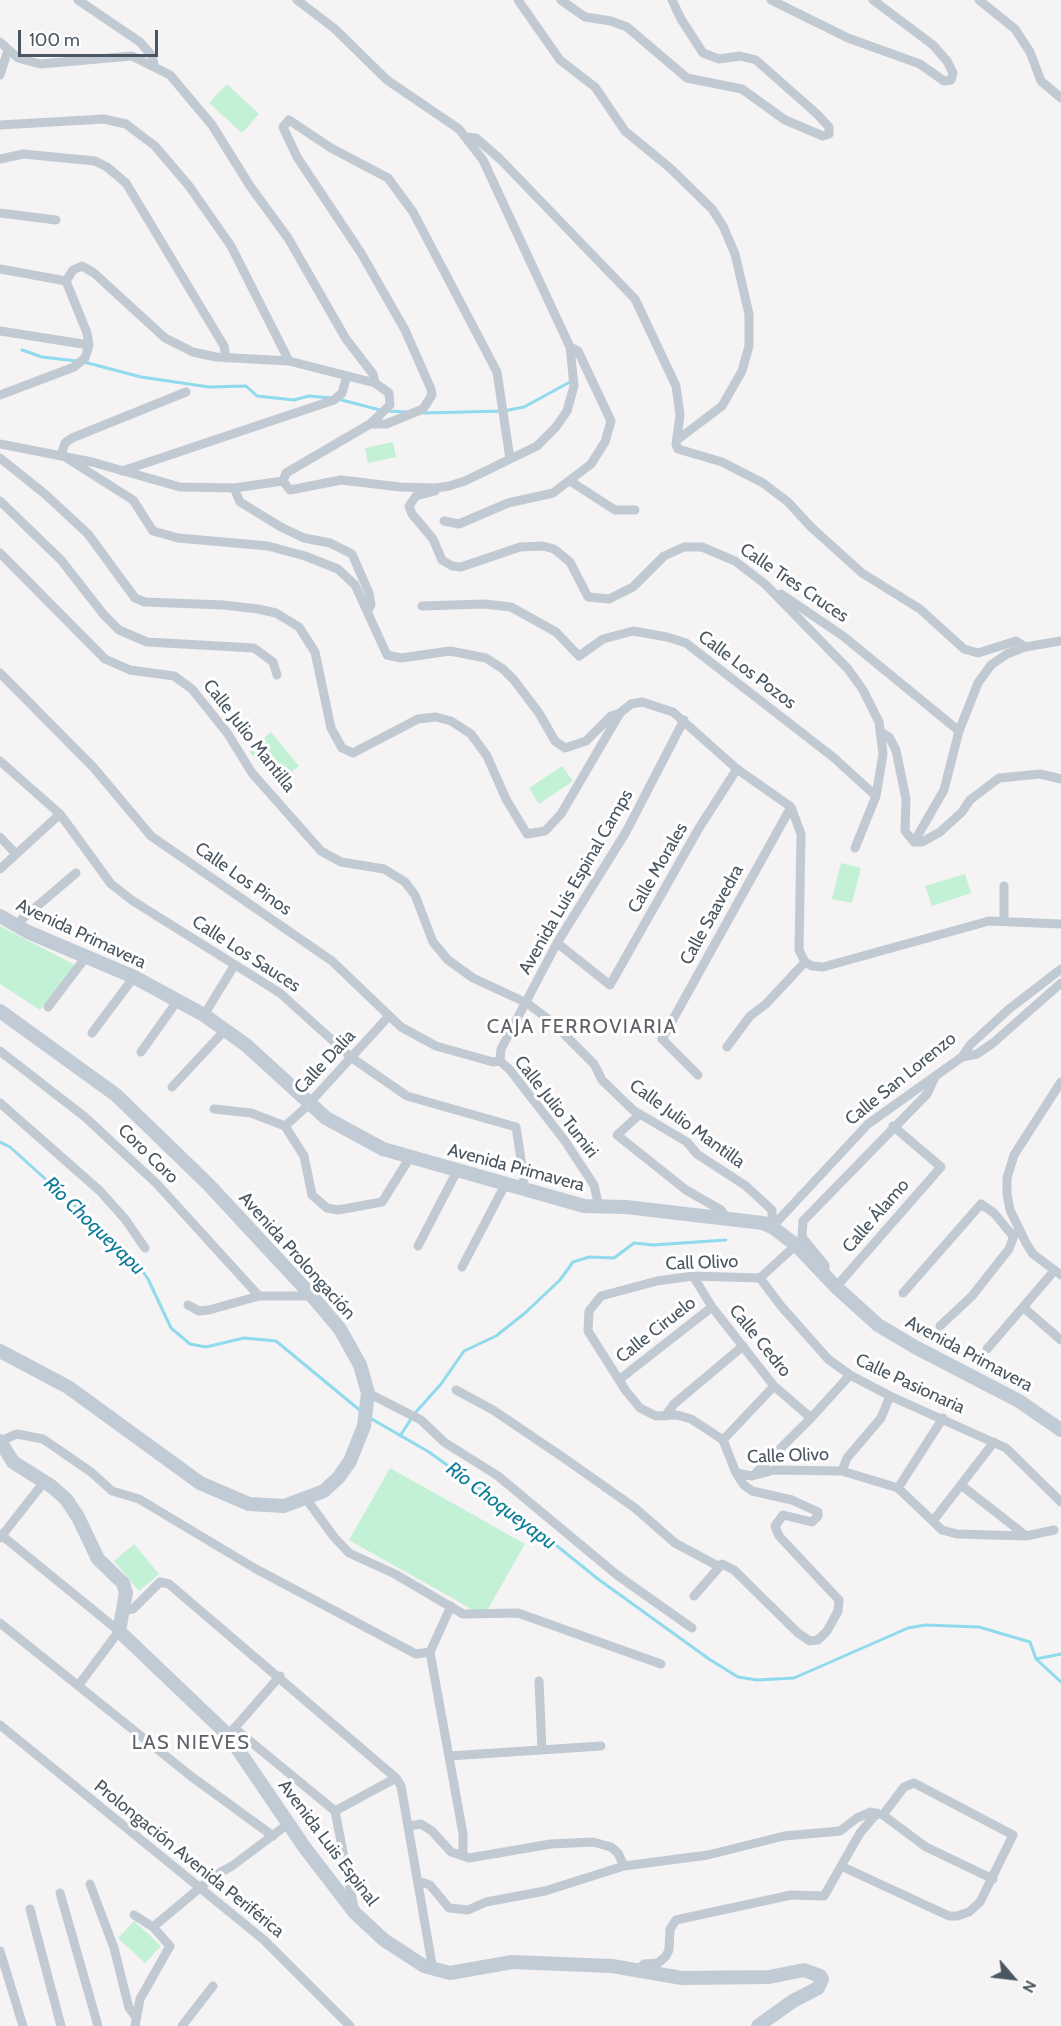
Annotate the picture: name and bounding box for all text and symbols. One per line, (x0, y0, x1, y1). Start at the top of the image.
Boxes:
scale bar (21, 18, 160, 56)
text: 100 m (29, 29, 80, 51)
street label: Calle Tres Cruces (736, 539, 852, 627)
street label: Calle Los Pozos (694, 626, 800, 714)
street label: Calle Julio Mantilla (198, 675, 300, 797)
street label: Avenida Luis Espinal Camps (514, 786, 638, 978)
street label: Calle Morales (623, 819, 693, 917)
street label: Calle Los Pinos (190, 838, 296, 920)
street label: Calle Saavedra (676, 861, 748, 969)
street label: Avenida Primavera (13, 894, 149, 974)
street label: Calle Los Sauces (188, 911, 304, 997)
district label: CAJA FERROVIARIA (487, 1015, 677, 1039)
street label: Calle Dalia (290, 1025, 360, 1099)
street label: Calle San Lorenzo (841, 1028, 961, 1130)
street label: Calle Julio Tumiri (509, 1052, 603, 1162)
street label: Calle Julio Mantilla (625, 1075, 749, 1173)
street label: Coro Coro (113, 1120, 183, 1188)
street label: Avenida Primavera (445, 1139, 587, 1197)
water label: Río Choqueyapu (38, 1172, 150, 1280)
street label: Calle Álamo (838, 1175, 914, 1257)
street label: Avenida Prolongación (234, 1188, 360, 1324)
street label: Call Olivo (665, 1251, 739, 1275)
street label: Calle Ciruelo (612, 1292, 700, 1368)
street label: Calle Cedro (724, 1300, 796, 1382)
street label: Avenida Primavera (902, 1311, 1036, 1397)
street label: Calle Pasionaria (852, 1349, 968, 1419)
street label: Calle Olivo (747, 1444, 829, 1468)
water label: Río Choqueyapu (441, 1457, 561, 1555)
district label: LAS NIEVES (132, 1731, 250, 1755)
street label: Prolongación Avenida Periférica (90, 1776, 288, 1942)
street label: Avenida Luis Espinal (273, 1776, 383, 1910)
north arrow (983, 1948, 1043, 2008)
text: N (1018, 1977, 1040, 1996)

